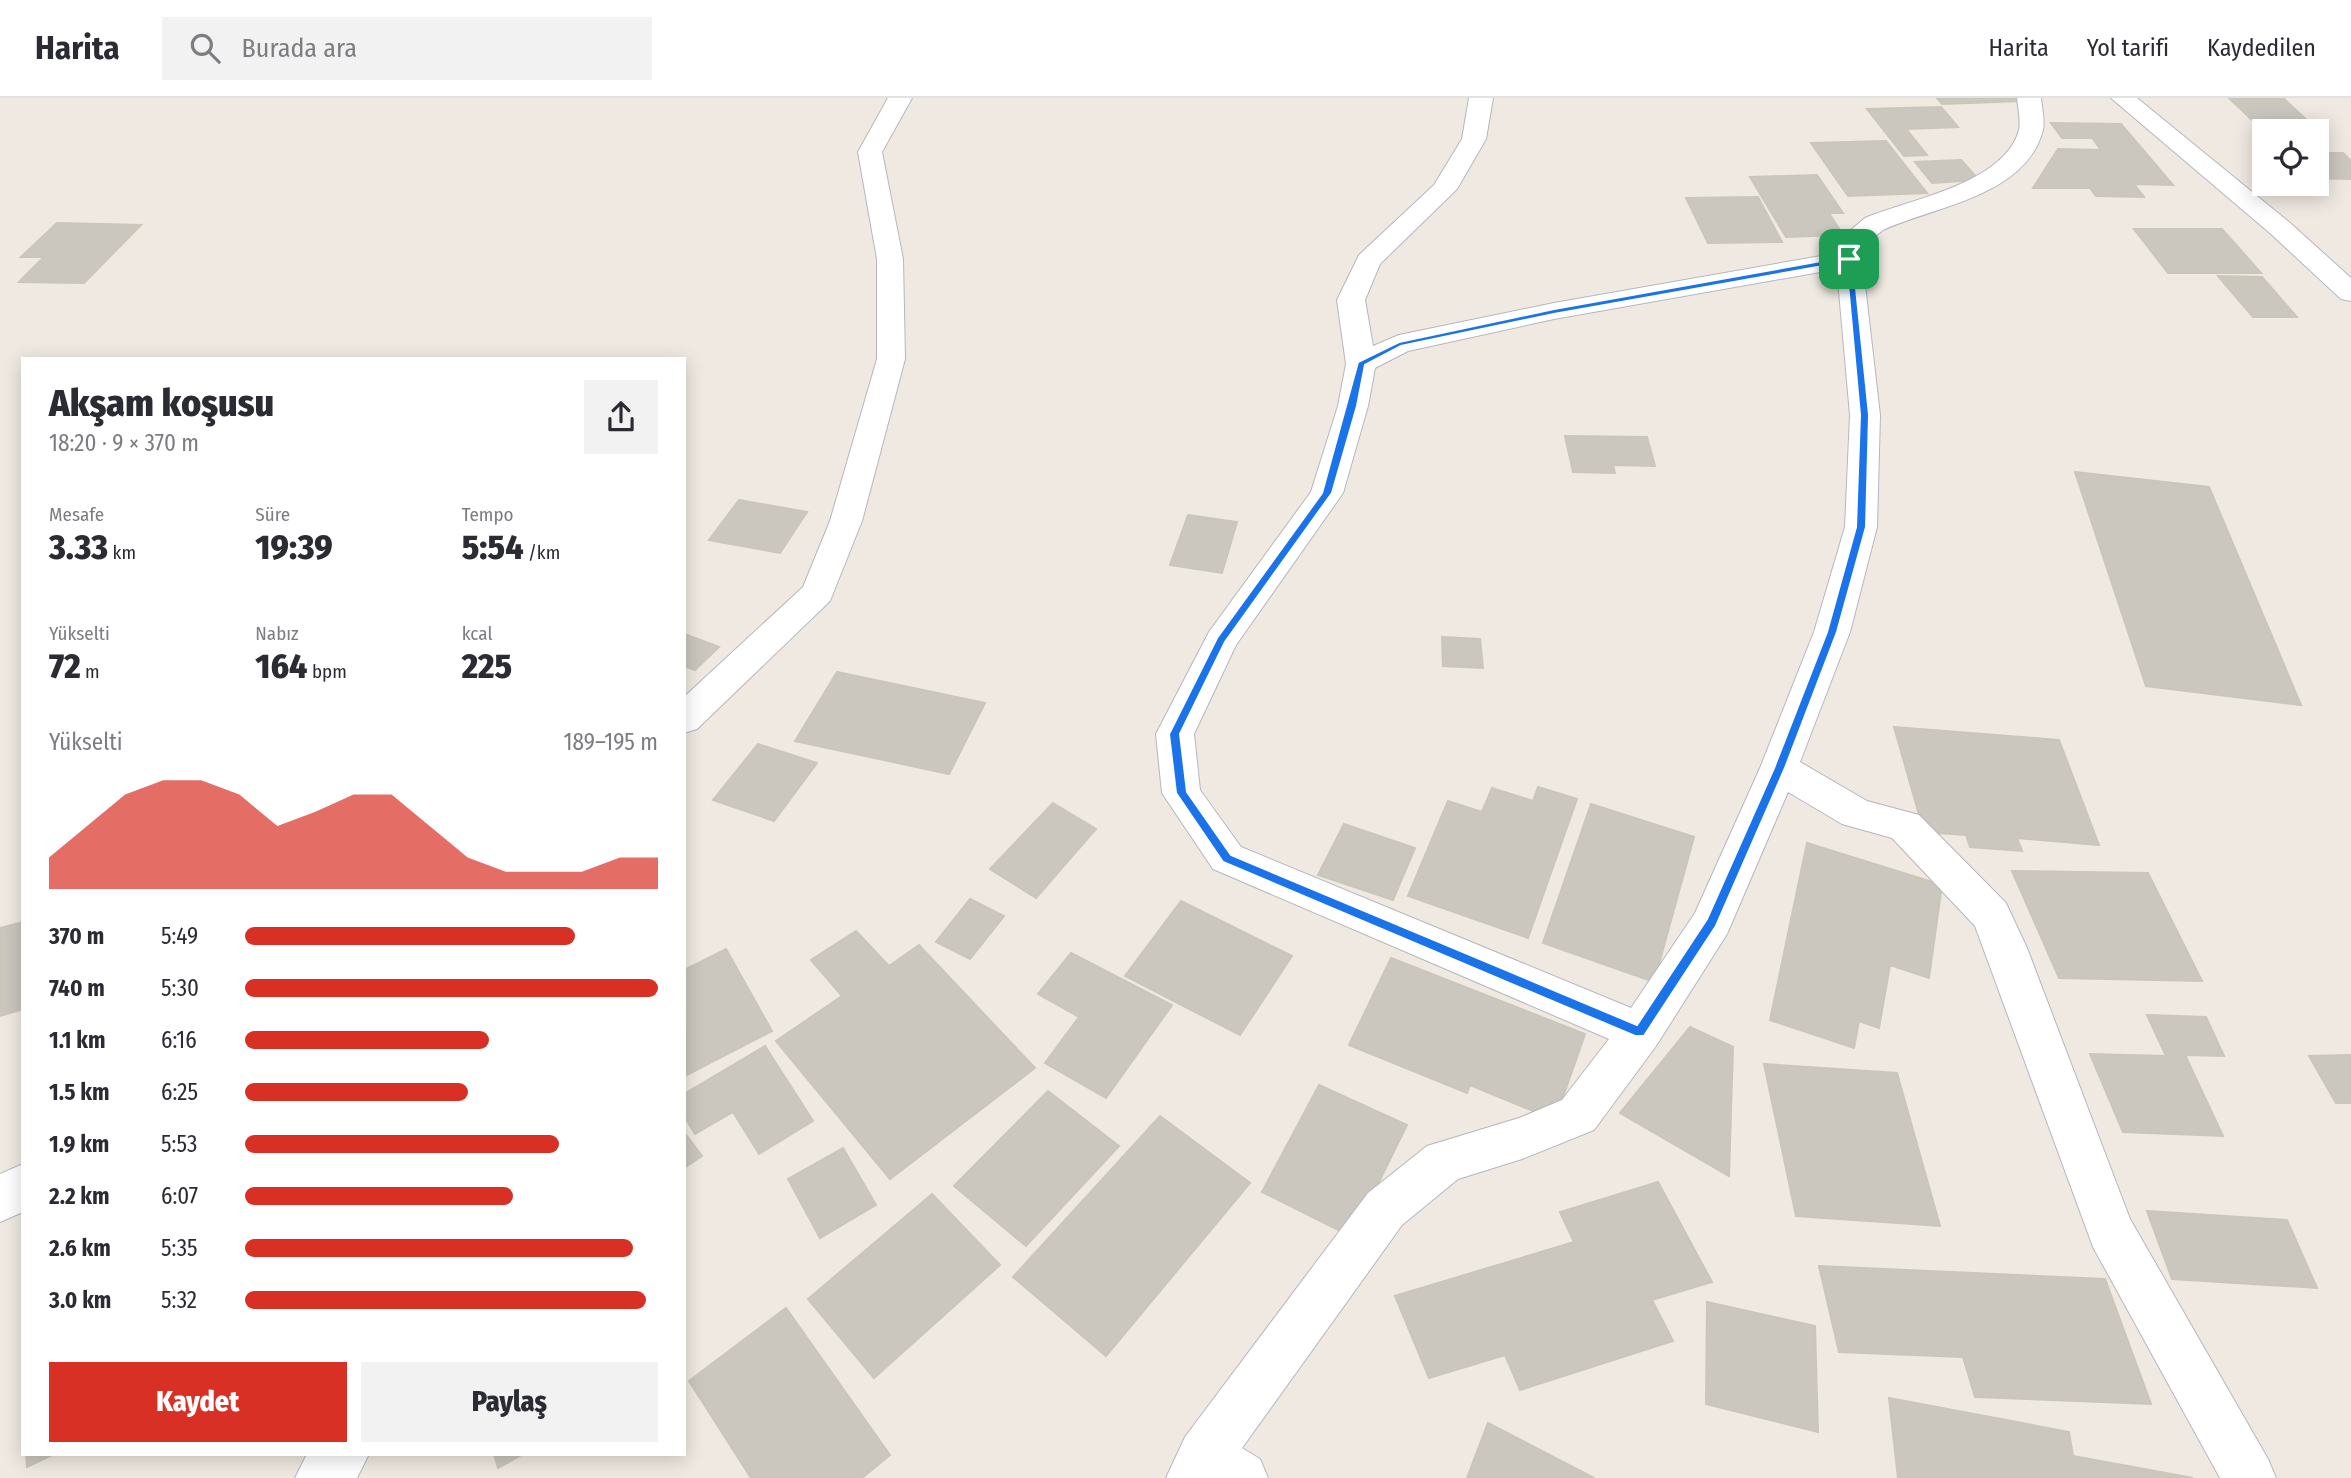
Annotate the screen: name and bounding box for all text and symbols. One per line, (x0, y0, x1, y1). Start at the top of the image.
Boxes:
search box (162, 17, 652, 80)
text: Harita (35, 28, 120, 68)
icon: search (186, 29, 224, 67)
text: Burada ara (242, 33, 357, 64)
text: Harita (1989, 34, 2049, 62)
text: Yol tarifi (2087, 34, 2169, 62)
text: Kaydedilen (2207, 34, 2316, 62)
map controls (2252, 119, 2329, 196)
button: locate (2252, 119, 2329, 196)
pin (1819, 229, 1879, 289)
icon: arrive (1830, 240, 1868, 278)
text: Akşam koşusu (49, 380, 274, 426)
button: share (584, 380, 658, 454)
text: 18:20 · 9 × 370 m (49, 429, 199, 457)
text: Mesafe (49, 503, 104, 526)
text: Süre (255, 503, 290, 526)
text: Tempo (462, 503, 514, 526)
text: 3.33 (49, 526, 108, 568)
text: 19:39 (255, 526, 333, 568)
text: 5:54 (462, 526, 523, 568)
text: km (108, 541, 136, 564)
text: /km (523, 541, 560, 564)
text: Yükselti (49, 622, 110, 645)
text: Nabız (255, 622, 299, 645)
text: kcal (462, 622, 492, 645)
text: 72 (49, 645, 81, 687)
text: 164 (255, 645, 307, 687)
text: 225 (462, 645, 512, 687)
text: m (81, 660, 100, 683)
text: bpm (307, 660, 347, 683)
text: Yükselti (49, 728, 123, 756)
text: 189–195 m (564, 728, 658, 756)
text: 370 m (49, 922, 104, 950)
text: 5:49 (161, 922, 198, 950)
text: 740 m (49, 974, 105, 1002)
text: 5:30 (161, 974, 199, 1002)
text: 1.1 km (49, 1026, 105, 1054)
text: 6:16 (161, 1026, 197, 1054)
text: 1.5 km (49, 1078, 110, 1106)
text: 6:25 (161, 1078, 198, 1106)
text: 1.9 km (49, 1130, 109, 1158)
text: 5:53 (161, 1130, 197, 1158)
text: 2.2 km (49, 1182, 110, 1210)
text: 6:07 (161, 1182, 198, 1210)
text: 2.6 km (49, 1234, 111, 1262)
text: 5:35 (161, 1234, 198, 1262)
text: 3.0 km (49, 1286, 111, 1314)
text: 5:32 (161, 1286, 197, 1314)
button: Kaydet (49, 1362, 347, 1442)
button: Paylaş (361, 1362, 658, 1442)

